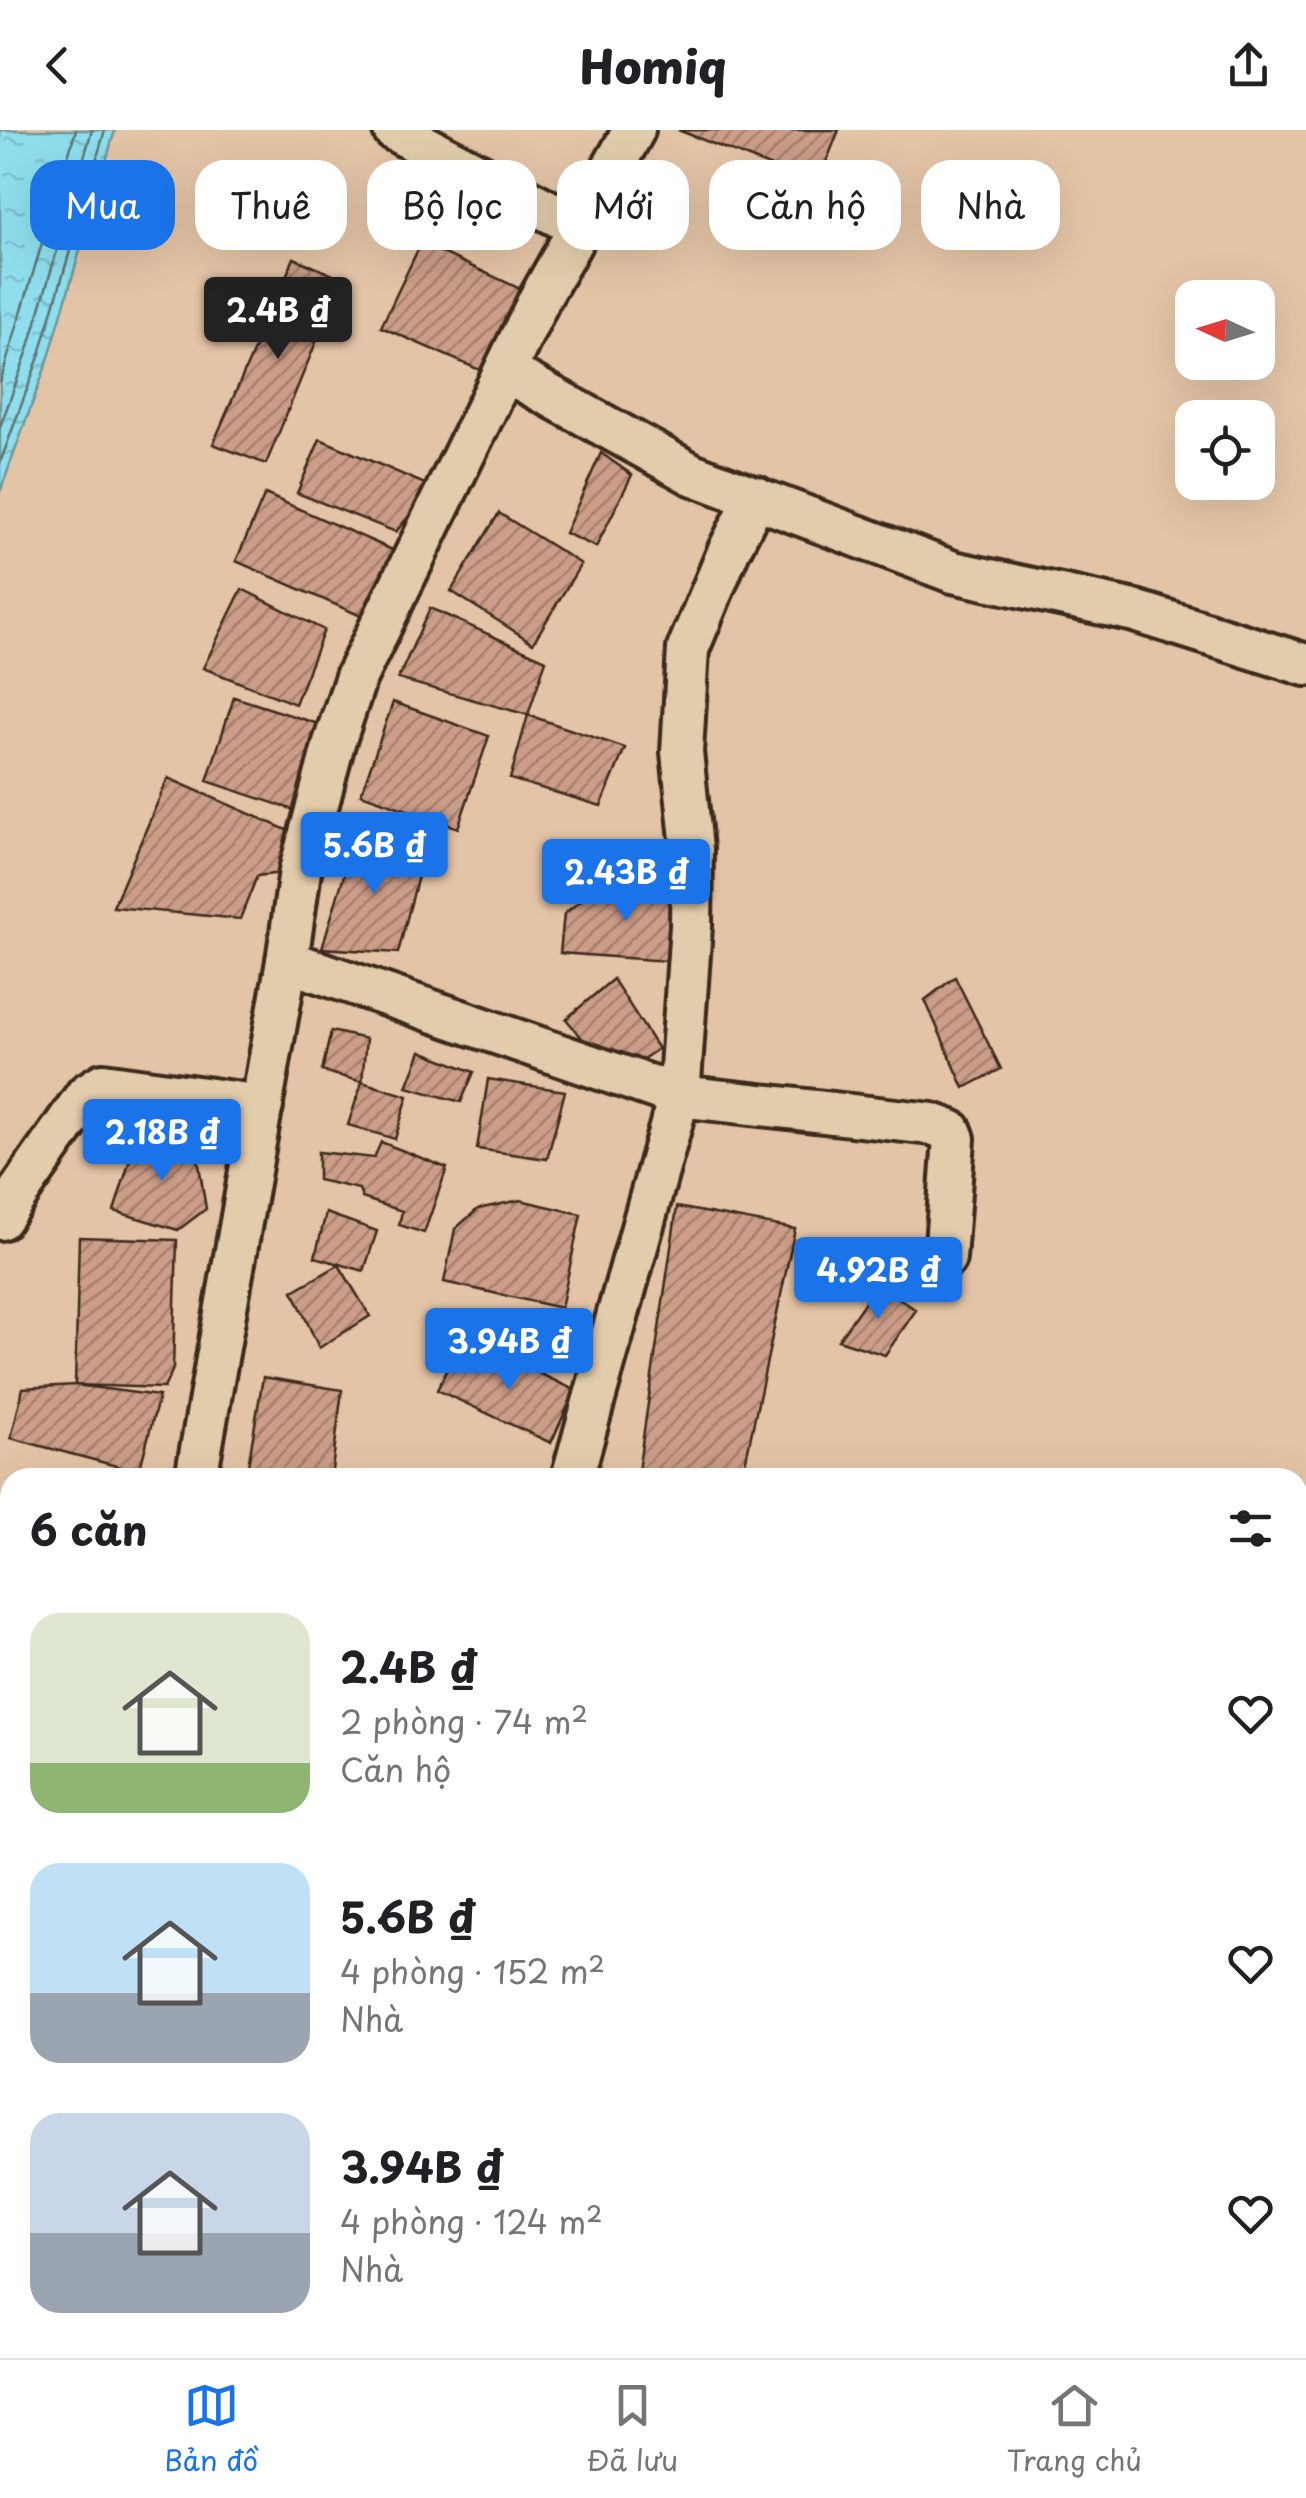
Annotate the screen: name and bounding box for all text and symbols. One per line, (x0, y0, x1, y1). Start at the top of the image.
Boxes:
text: Homiq (580, 31, 726, 99)
icon: back (30, 38, 85, 93)
icon: share (1221, 38, 1276, 93)
chip: Mua (30, 160, 175, 250)
chip: Thuê (195, 160, 347, 250)
chip: Bộ lọc (367, 160, 537, 250)
chip: Mới (557, 160, 689, 250)
chip: Căn hộ (709, 160, 901, 250)
chip: Nhà (921, 160, 1060, 250)
pin: 2.4B ₫ (197, 277, 359, 362)
north arrow (1175, 280, 1275, 380)
map controls (1175, 280, 1275, 500)
text: 2.4B ₫ (226, 285, 330, 333)
button: locate (1175, 400, 1275, 500)
pin: 5.6B ₫ (293, 812, 455, 897)
text: 5.6B ₫ (323, 820, 425, 868)
pin: 2.43B ₫ (534, 839, 718, 924)
text: 2.43B ₫ (564, 847, 688, 895)
pin: 2.18B ₫ (70, 1099, 254, 1184)
text: 2.18B ₫ (105, 1107, 219, 1155)
pin: 4.92B ₫ (786, 1237, 970, 1322)
text: 4.92B ₫ (816, 1245, 940, 1293)
pin: 3.94B ₫ (417, 1308, 601, 1393)
text: 3.94B ₫ (447, 1316, 571, 1364)
text: 6 căn (30, 1497, 148, 1560)
icon: filters (1223, 1501, 1278, 1556)
text: 2.4B ₫ (340, 1634, 476, 1697)
icon: home (110, 1653, 230, 1773)
icon: heart (1223, 1686, 1278, 1741)
text: 2 phòng · 74 m² (340, 1697, 588, 1745)
text: Căn hộ (340, 1745, 451, 1793)
text: 5.6B ₫ (340, 1884, 475, 1947)
icon: home (110, 1903, 230, 2023)
icon: heart (1223, 1936, 1278, 1991)
text: 4 phòng · 152 m² (340, 1947, 605, 1995)
text: Nhà (340, 1995, 403, 2043)
text: 3.94B ₫ (340, 2134, 503, 2197)
icon: home (110, 2153, 230, 2273)
icon: heart (1223, 2186, 1278, 2241)
text: 4 phòng · 124 m² (340, 2197, 603, 2245)
text: Nhà (340, 2245, 403, 2293)
tab: Bản đồ (164, 2378, 258, 2481)
tab: Đã lưu (587, 2378, 678, 2481)
tab: Trang chủ (1007, 2378, 1142, 2481)

